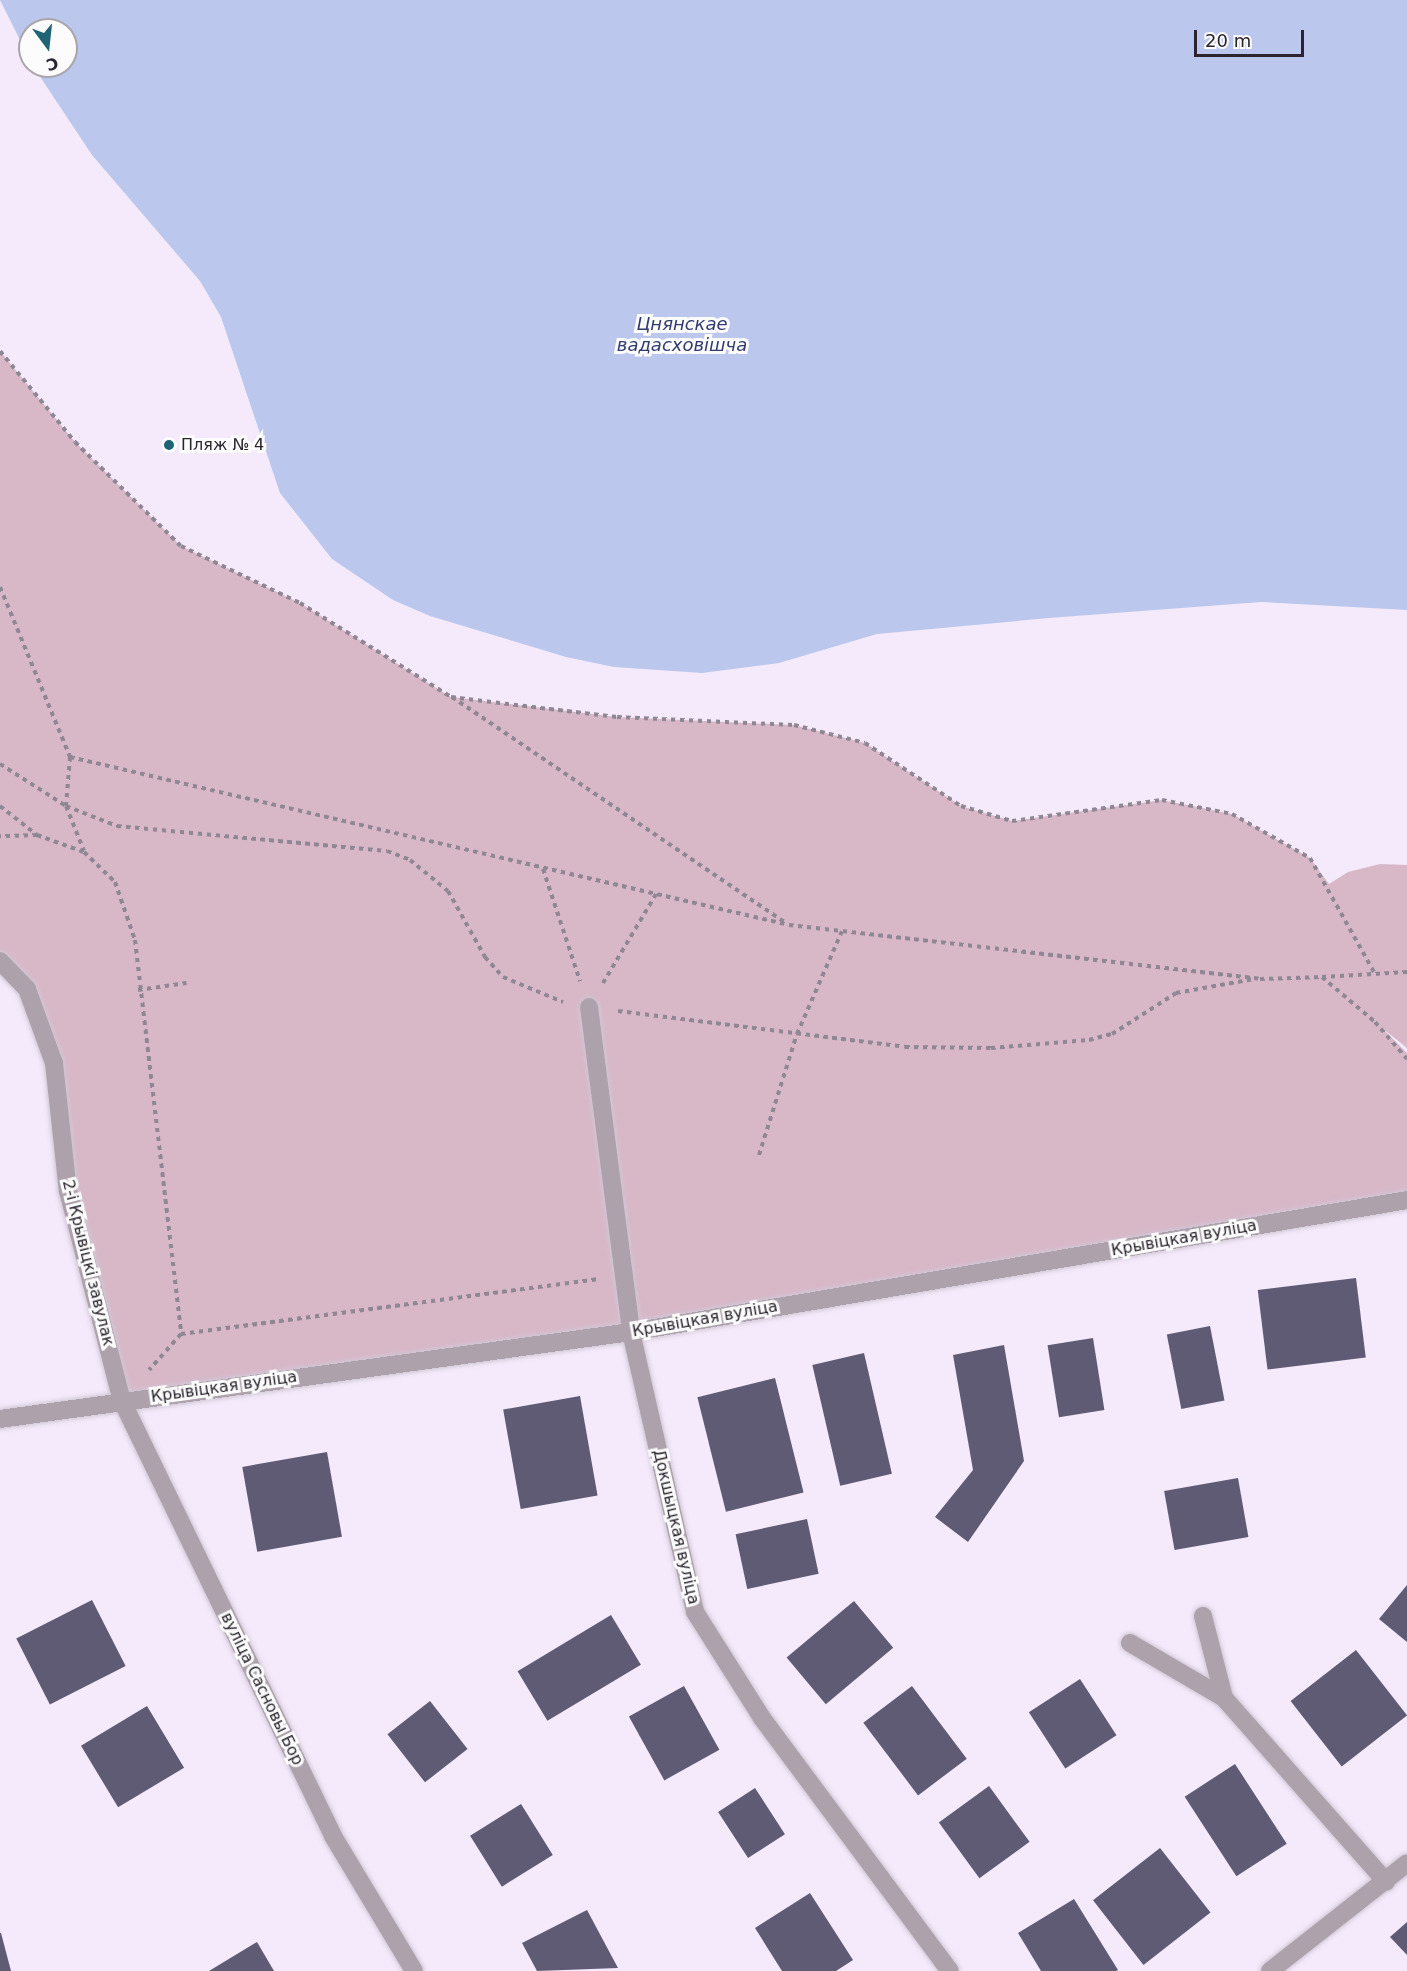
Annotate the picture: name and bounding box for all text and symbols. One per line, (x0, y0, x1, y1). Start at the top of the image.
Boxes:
north arrow (18, 18, 78, 78)
scale bar (1197, 18, 1306, 56)
text: 20 m (1205, 30, 1251, 51)
text: С (44, 53, 60, 75)
water label: Цнянскае вадасховішча (617, 314, 747, 356)
place label: Пляж № 4 (181, 435, 264, 455)
marker: Пляж № 4 (162, 438, 176, 452)
street label: 2-і Крывіцкі завулак (58, 1178, 118, 1348)
street label: Крывіцкая вуліца (1110, 1216, 1258, 1260)
street label: Крывіцкая вуліца (631, 1297, 779, 1341)
street label: Крывіцкая вуліца (150, 1367, 298, 1407)
street label: Докшыцкая вуліца (649, 1448, 703, 1606)
street label: вуліца Сасновы Бор (217, 1610, 307, 1768)

